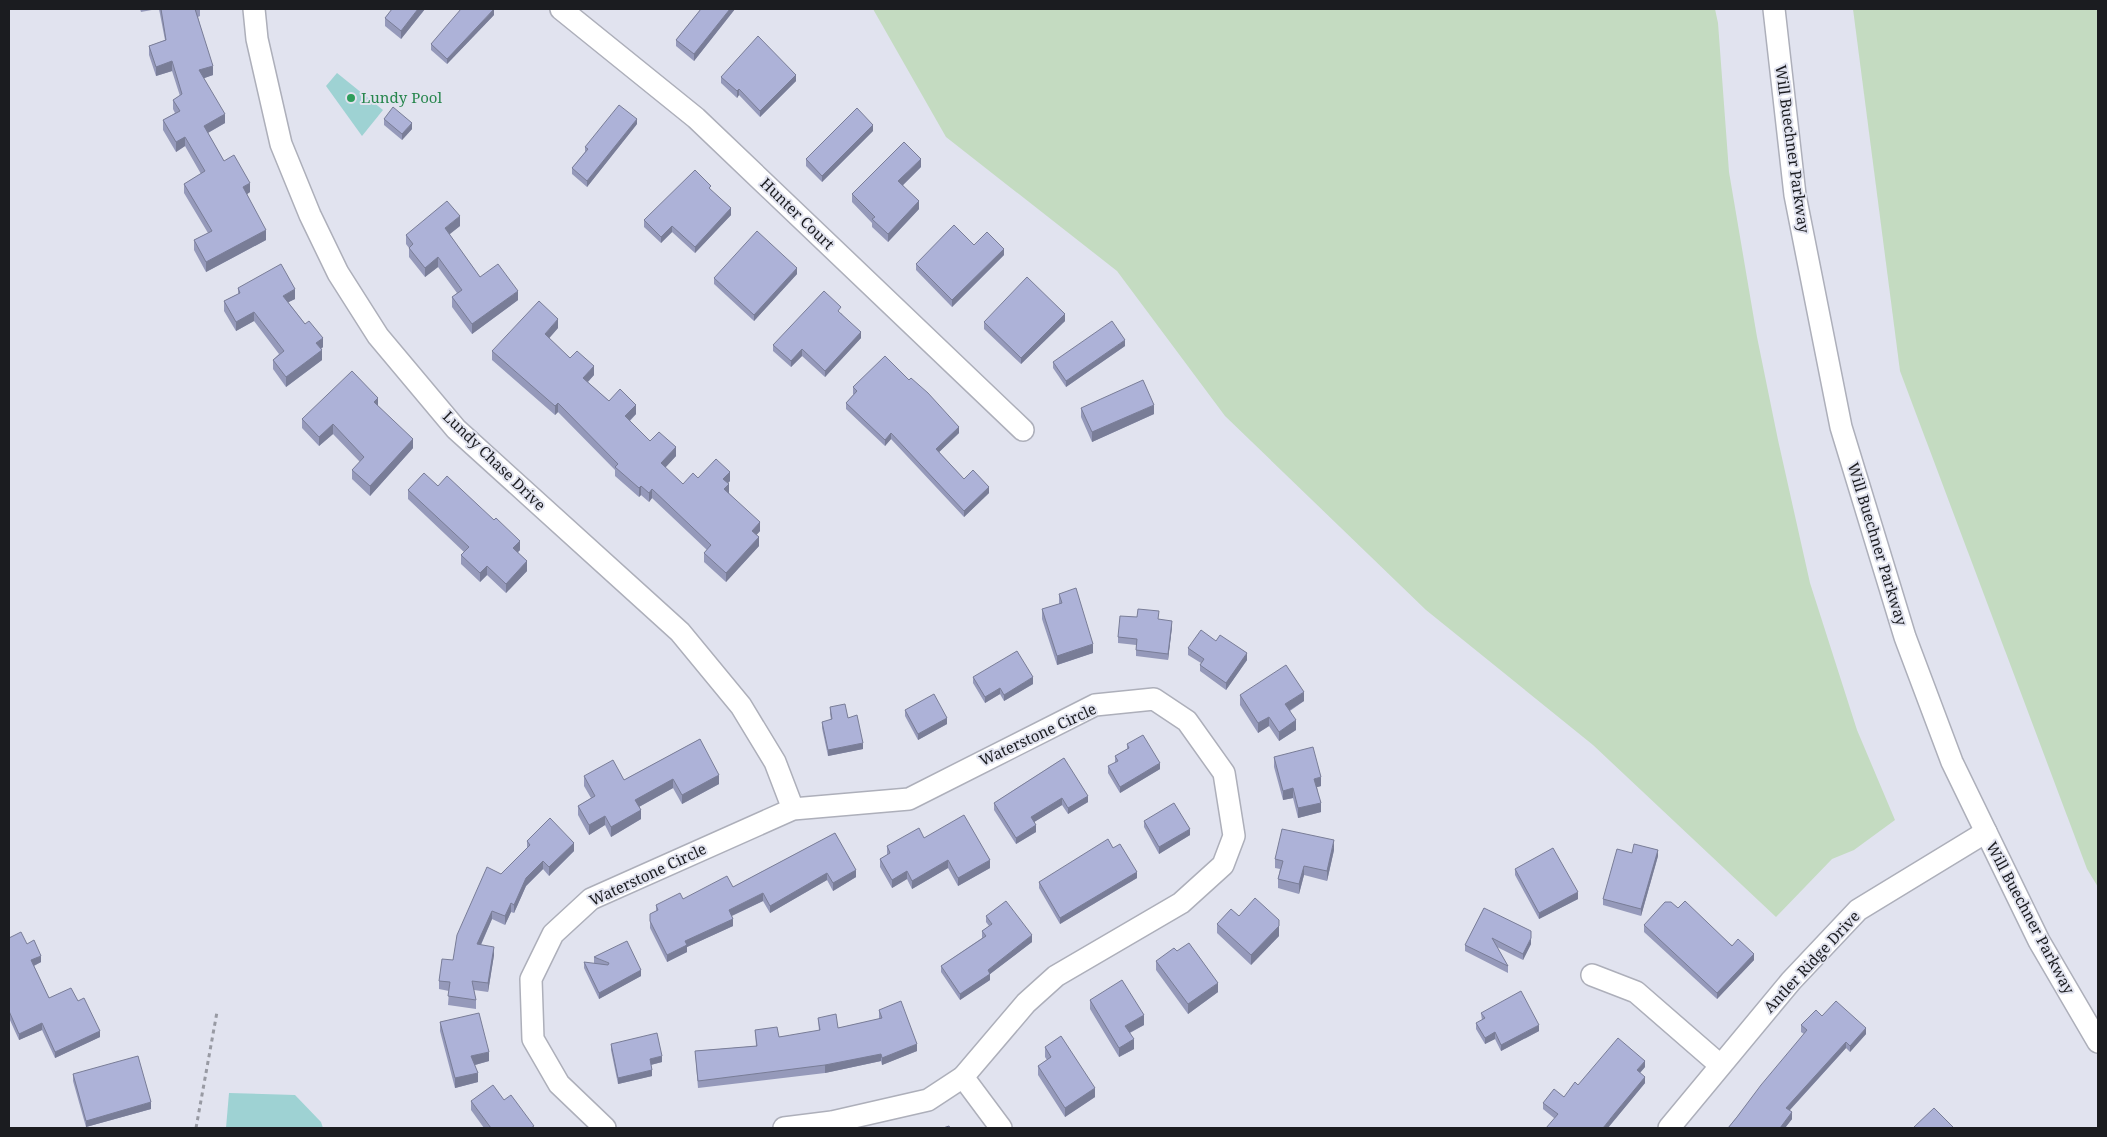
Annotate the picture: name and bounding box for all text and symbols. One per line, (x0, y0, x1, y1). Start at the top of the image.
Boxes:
street label: Will Buechner Parkway (1771, 64, 1815, 235)
place label: Lundy Pool (361, 87, 443, 107)
marker: Lundy Pool (345, 92, 357, 104)
street label: Hunter Court (757, 173, 839, 254)
street label: Lundy Chase Drive (439, 406, 550, 515)
street label: Will Buechner Parkway (1844, 460, 1912, 628)
street label: Waterstone Circle (976, 698, 1099, 770)
street label: Waterstone Circle (586, 838, 709, 910)
street label: Will Buechner Parkway (1982, 838, 2080, 998)
street label: Antler Ridge Drive (1759, 906, 1864, 1017)

